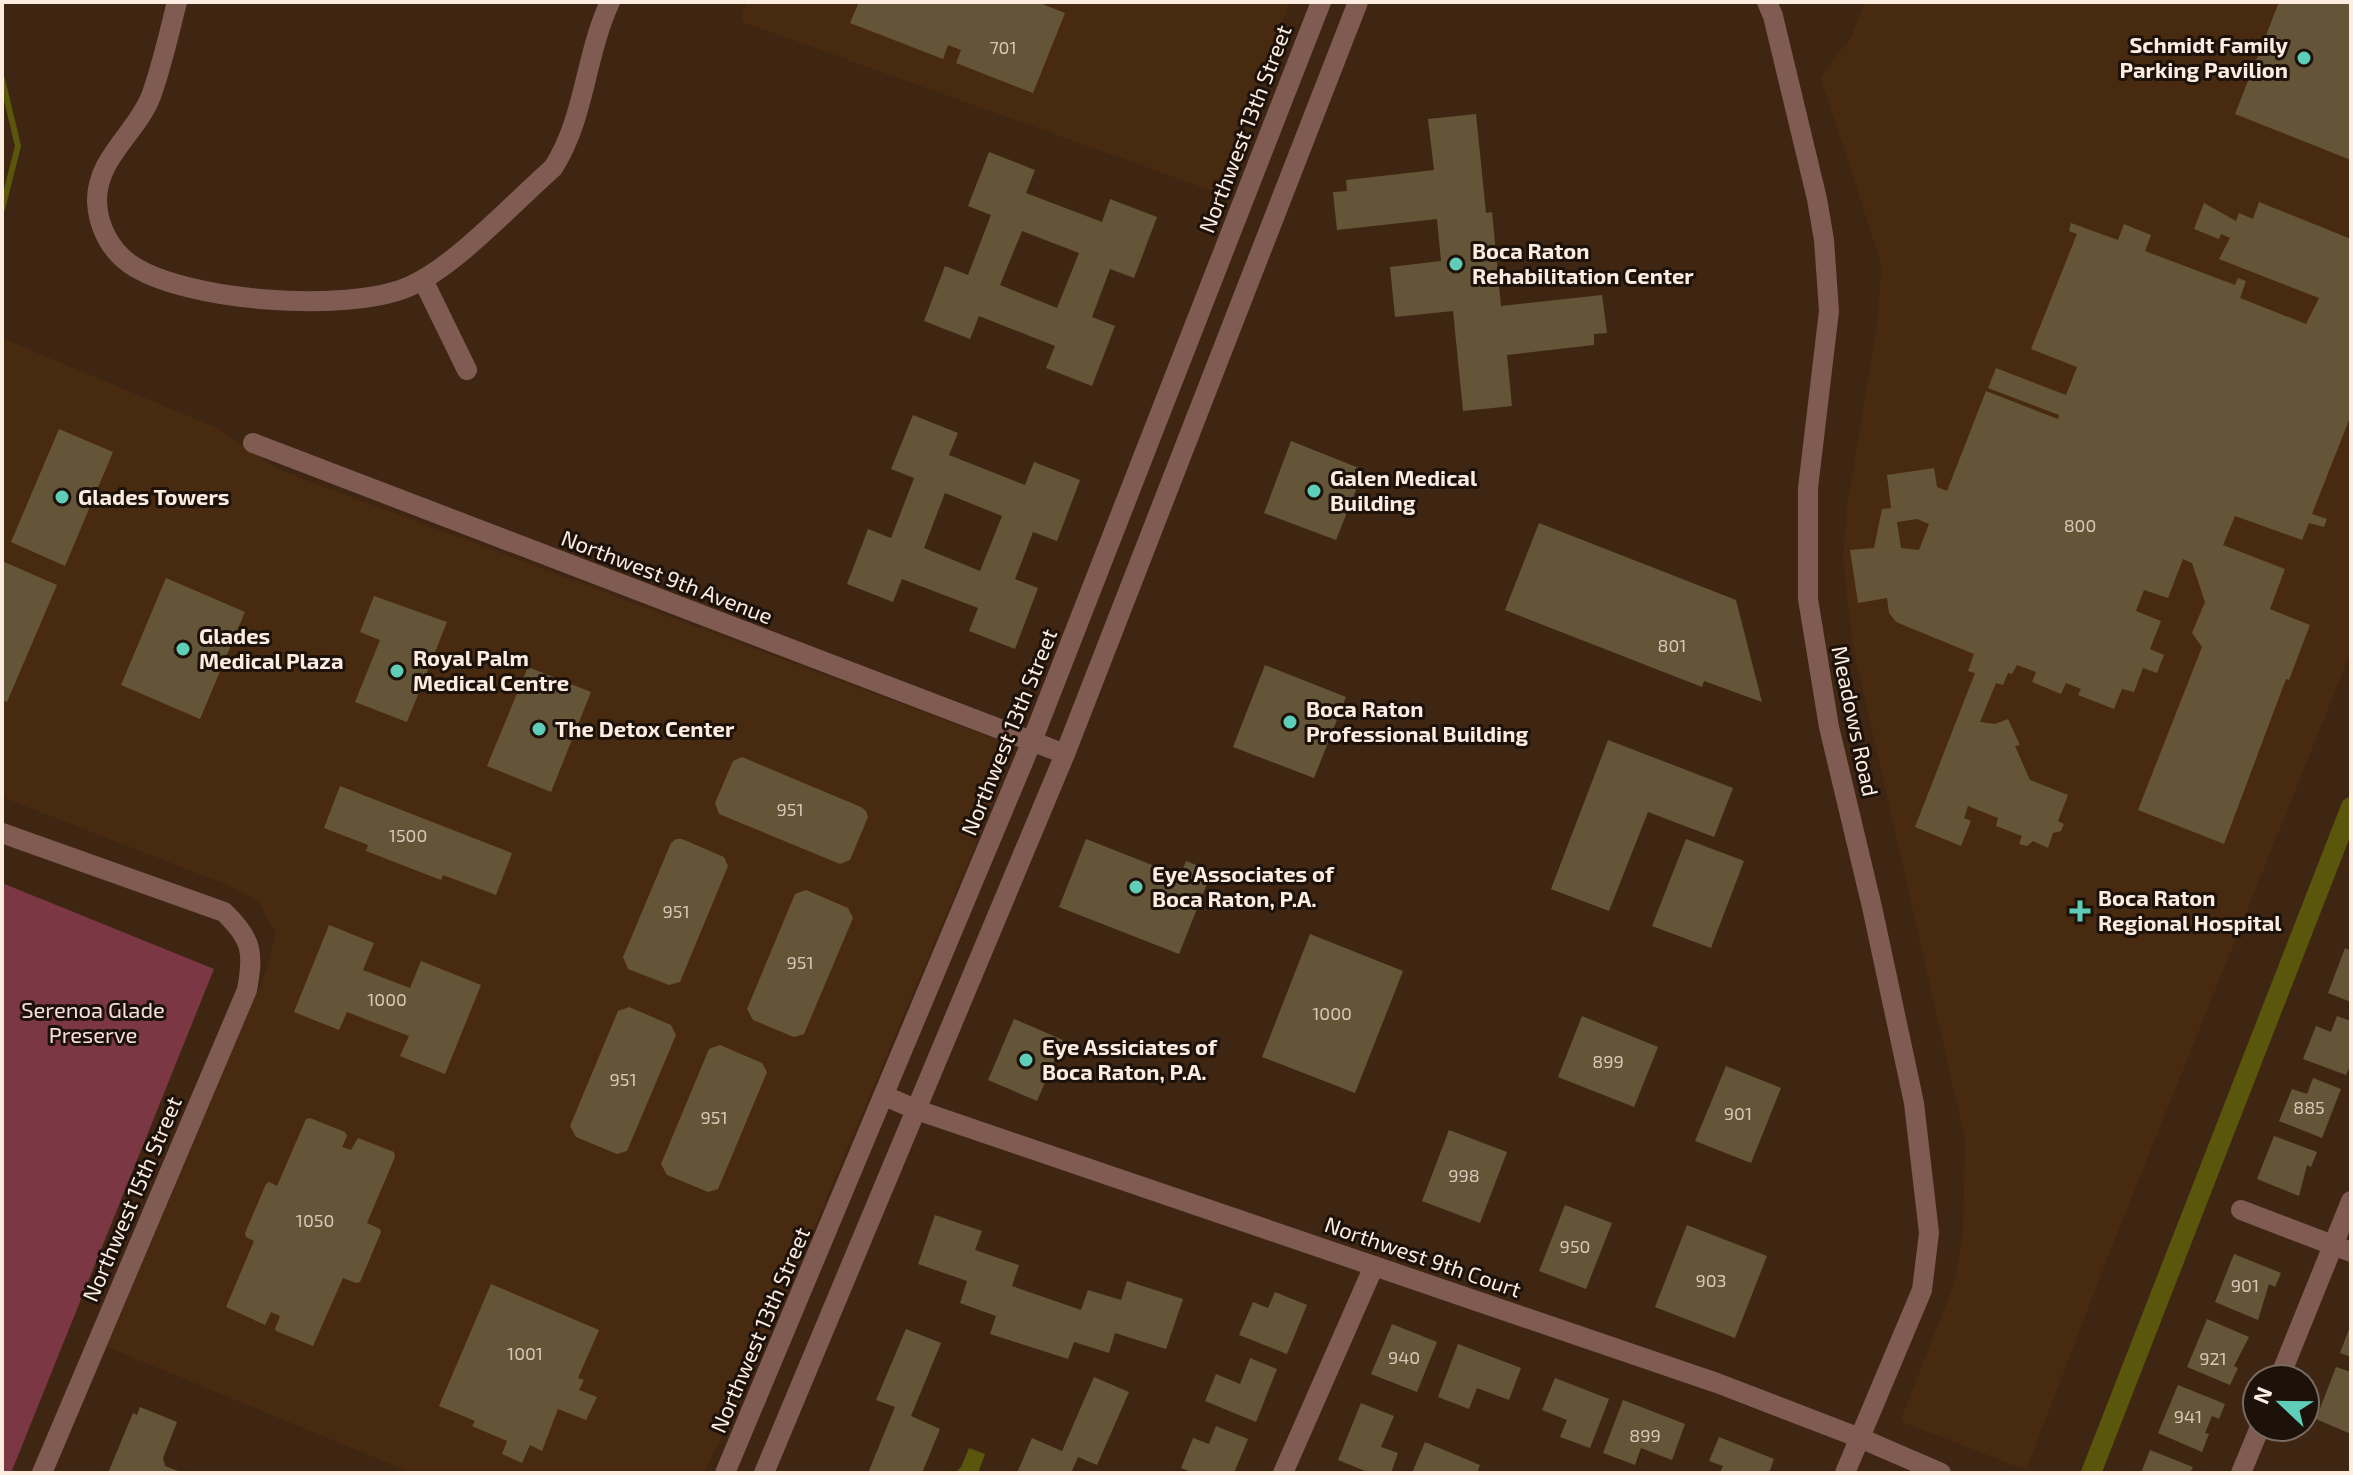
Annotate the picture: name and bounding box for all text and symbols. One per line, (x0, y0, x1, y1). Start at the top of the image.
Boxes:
street label: Northwest 13th Street (1192, 21, 1296, 236)
place label: Schmidt Family Parking Pavilion (2119, 31, 2289, 82)
house number: 701 (989, 36, 1017, 58)
marker: Schmidt Family Parking Pavilion (2295, 49, 2313, 67)
place label: Boca Raton Rehabilitation Center (1472, 237, 1694, 288)
marker: Boca Raton Rehabilitation Center (1447, 255, 1465, 273)
place label: Galen Medical Building (1330, 464, 1478, 515)
marker: Galen Medical Building (1305, 482, 1323, 500)
place label: Glades Towers (78, 483, 230, 509)
marker: Glades Towers (53, 488, 71, 506)
house number: 800 (2064, 514, 2096, 536)
street label: Northwest 9th Avenue (558, 524, 777, 628)
place label: Glades Medical Plaza (199, 622, 343, 673)
street label: Northwest 13th Street (955, 625, 1061, 839)
house number: 801 (1658, 634, 1686, 656)
marker: Glades Medical Plaza (174, 640, 192, 658)
street label: Meadows Road (1827, 643, 1885, 798)
place label: Royal Palm Medical Centre (413, 644, 569, 695)
marker: Royal Palm Medical Centre (388, 662, 406, 680)
place label: Boca Raton Professional Building (1306, 695, 1528, 746)
marker: Boca Raton Professional Building (1281, 713, 1299, 731)
place label: The Detox Center (555, 715, 735, 741)
marker: The Detox Center (530, 720, 548, 738)
house number: 951 (776, 798, 804, 820)
house number: 1500 (389, 824, 427, 846)
place label: Eye Associates of Boca Raton, P.A. (1152, 860, 1335, 911)
marker: Eye Associates of Boca Raton, P.A. (1127, 878, 1145, 896)
place label: Boca Raton Regional Hospital (2098, 884, 2282, 935)
house number: 951 (662, 900, 690, 922)
marker: Boca Raton Regional Hospital (2069, 900, 2091, 922)
house number: 951 (786, 951, 814, 973)
house number: 1000 (367, 988, 407, 1010)
park label: Serenoa Glade Preserve (21, 996, 165, 1047)
house number: 1000 (1312, 1002, 1352, 1024)
place label: Eye Assiciates of Boca Raton, P.A. (1042, 1033, 1218, 1084)
house number: 899 (1592, 1050, 1624, 1072)
marker: Eye Assiciates of Boca Raton, P.A. (1017, 1051, 1035, 1069)
house number: 951 (609, 1068, 637, 1090)
street label: Northwest 15th Street (76, 1092, 186, 1305)
house number: 885 (2293, 1096, 2325, 1118)
house number: 901 (1724, 1102, 1752, 1124)
house number: 951 (700, 1106, 728, 1128)
house number: 998 (1448, 1164, 1480, 1186)
house number: 1050 (296, 1209, 334, 1231)
street label: Northwest 9th Court (1322, 1210, 1525, 1302)
street label: Northwest 13th Street (704, 1223, 814, 1436)
house number: 950 (1560, 1235, 1590, 1257)
house number: 903 (1695, 1269, 1727, 1291)
house number: 901 (2231, 1274, 2259, 1296)
house number: 1001 (507, 1342, 543, 1364)
house number: 940 (1388, 1346, 1420, 1368)
house number: 921 (2199, 1347, 2227, 1369)
north arrow (2241, 1363, 2321, 1443)
text: N (2246, 1383, 2277, 1407)
house number: 941 (2174, 1405, 2202, 1427)
house number: 899 (1629, 1424, 1661, 1446)

